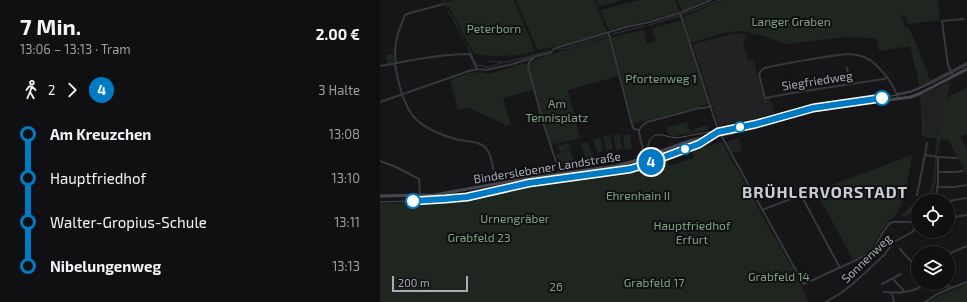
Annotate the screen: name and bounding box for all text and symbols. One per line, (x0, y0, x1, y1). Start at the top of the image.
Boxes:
text: 7 Min. (20, 13, 81, 39)
park label: Langer Graben (751, 14, 831, 28)
park label: Peterborn (467, 21, 521, 35)
text: 2.00 € (316, 25, 360, 43)
text: 13:06 – 13:13 · Tram (20, 41, 131, 57)
street label: Siegfriedweg (781, 67, 854, 93)
park label: Pfortenweg 1 (625, 71, 697, 85)
icon: walk (20, 79, 42, 101)
icon: forward (61, 79, 83, 101)
text: 4 (97, 81, 106, 98)
text: 2 (48, 82, 55, 98)
text: 3 Halte (318, 82, 360, 98)
unlabelled marker (874, 90, 890, 106)
park label: Am Tennisplatz (526, 96, 588, 124)
unlabelled marker (734, 121, 746, 133)
text: Am Kreuzchen (50, 125, 151, 143)
text: 13:08 (329, 126, 360, 142)
unlabelled marker (679, 143, 691, 155)
street label: Binderslebener Landstraße (472, 148, 622, 186)
line badge: 4 (638, 149, 664, 175)
text: 4 (647, 153, 655, 170)
text: Hauptfriedhof (50, 169, 146, 187)
text: 13:10 (332, 170, 360, 186)
district label: BRÜHLERVORSTADT (742, 182, 908, 201)
park label: Ehrenhain II (606, 188, 670, 202)
unlabelled marker (405, 193, 421, 209)
map controls (911, 194, 955, 290)
button: locate (911, 194, 955, 238)
park label: Urnengräber (480, 211, 550, 225)
text: Walter-Gropius-Schule (50, 213, 207, 231)
text: 13:11 (334, 214, 360, 230)
park label: Hauptfriedhof Erfurt (654, 218, 731, 246)
park label: Grabfeld 23 (447, 230, 511, 244)
street label: Sonnenweg (838, 231, 894, 285)
button: layers (911, 246, 955, 290)
text: Nibelungenweg (50, 257, 161, 275)
text: 13:13 (332, 258, 360, 274)
park label: Grabfeld 14 (748, 269, 810, 283)
scale bar (392, 274, 468, 293)
park label: Grabfeld 17 (624, 275, 684, 289)
text: 200 m (398, 276, 430, 289)
park label: 26 (549, 279, 563, 293)

